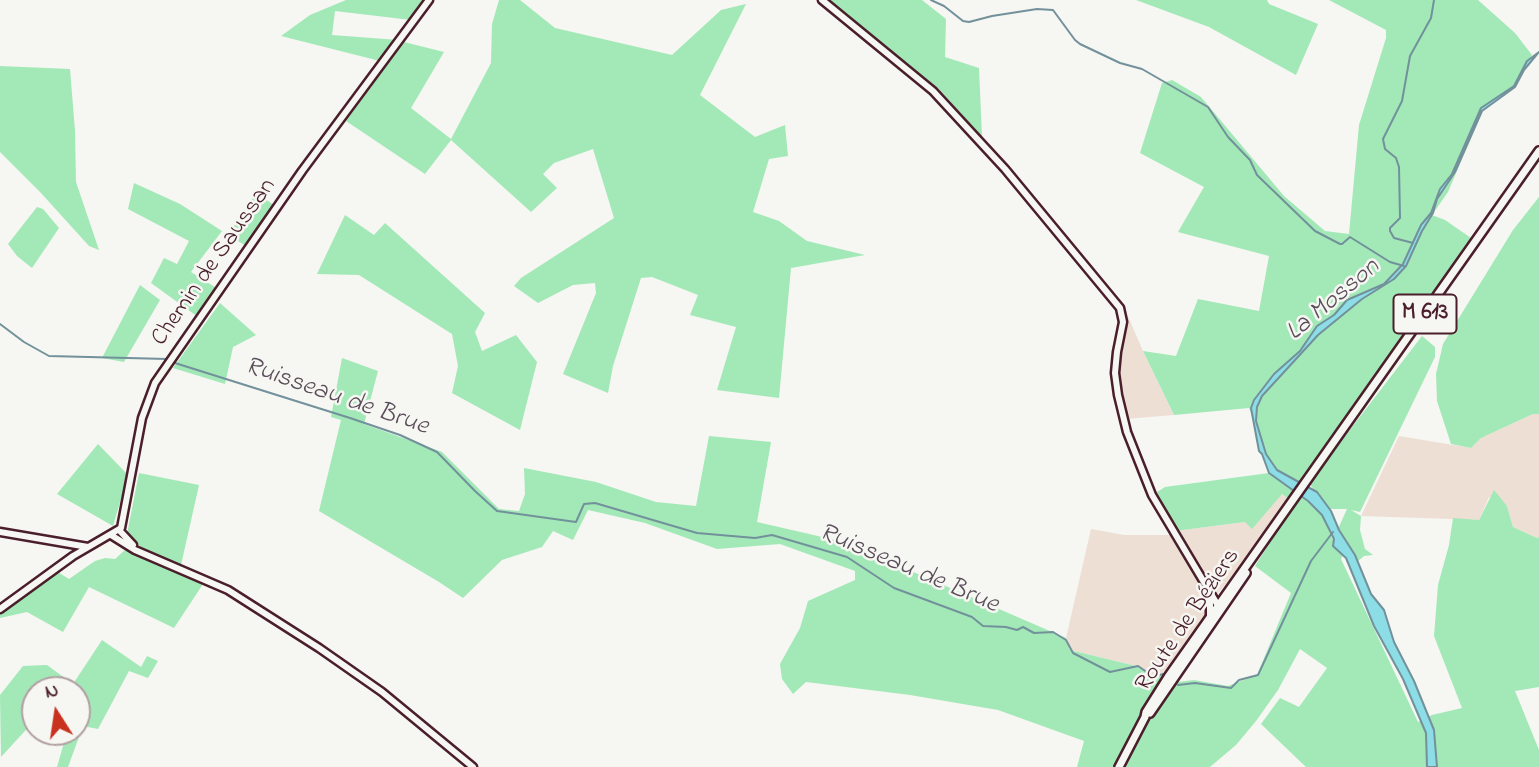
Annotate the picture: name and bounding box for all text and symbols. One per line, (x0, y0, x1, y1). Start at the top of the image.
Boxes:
street label: Chemin de Saussan (147, 174, 283, 352)
water label: La Mosson (1281, 253, 1387, 349)
road number: M 613 (1394, 294, 1456, 334)
water label: Ruisseau de Brue (240, 352, 432, 444)
water label: Ruisseau de Brue (814, 518, 1002, 622)
street label: Route de Béziers (1131, 544, 1247, 698)
north arrow (21, 676, 91, 746)
text: N (43, 677, 61, 706)

